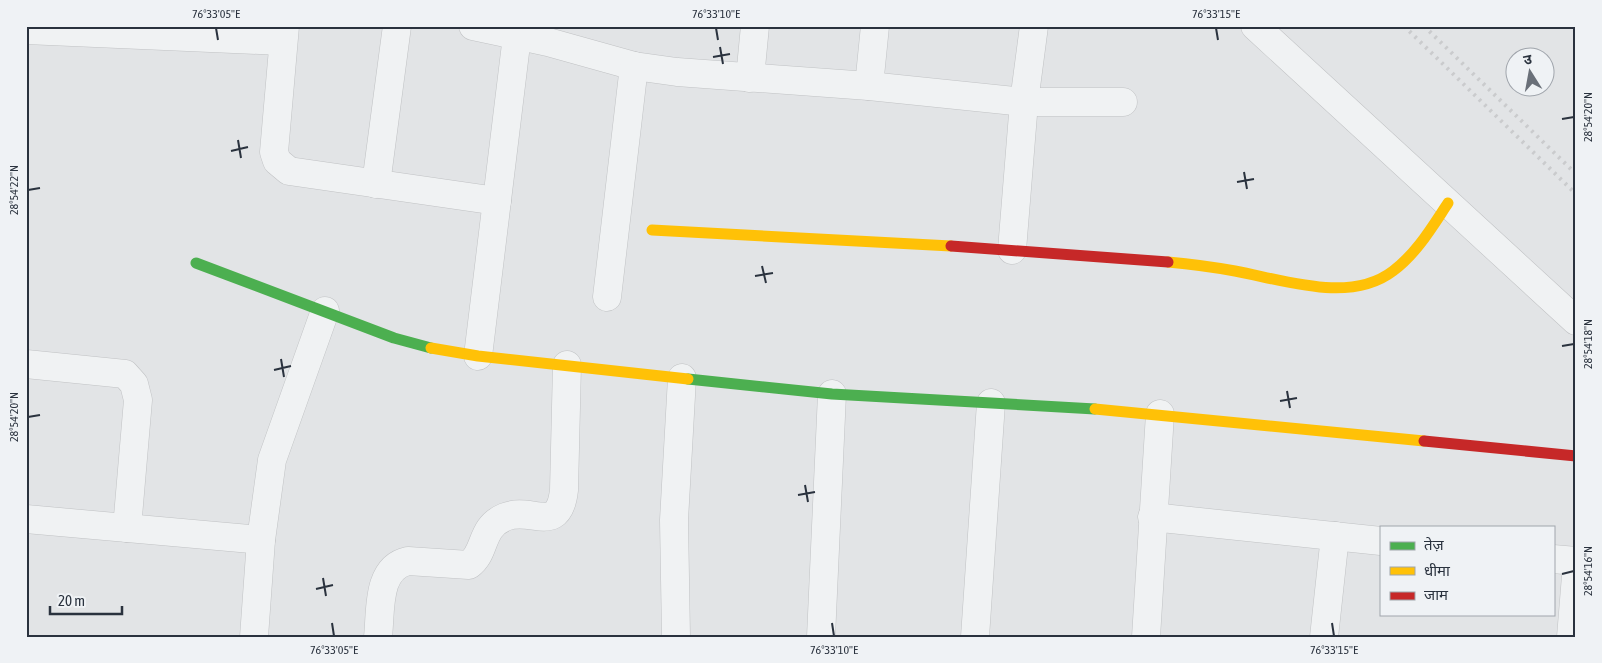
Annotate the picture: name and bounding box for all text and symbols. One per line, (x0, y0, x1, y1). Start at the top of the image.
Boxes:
text: 76°33'05"E (192, 7, 240, 21)
text: 76°33'10"E (692, 7, 740, 21)
text: 76°33'15"E (1192, 7, 1240, 21)
north arrow (1504, 48, 1554, 98)
text: उ (1522, 50, 1534, 68)
text: 28°54'20"N (1581, 92, 1595, 142)
text: 28°54'22"N (7, 165, 21, 215)
text: 28°54'18"N (1581, 319, 1595, 369)
text: 28°54'20"N (7, 392, 21, 442)
legend (1380, 526, 1554, 616)
text: तेज़ (1424, 536, 1445, 553)
text: 28°54'16"N (1581, 546, 1595, 596)
text: धीमा (1424, 562, 1451, 579)
scale bar (50, 583, 122, 615)
text: जाम (1424, 586, 1449, 603)
text: 20 m (58, 592, 85, 609)
text: 76°33'05"E (310, 643, 358, 657)
text: 76°33'10"E (810, 643, 858, 657)
text: 76°33'15"E (1310, 643, 1358, 657)

